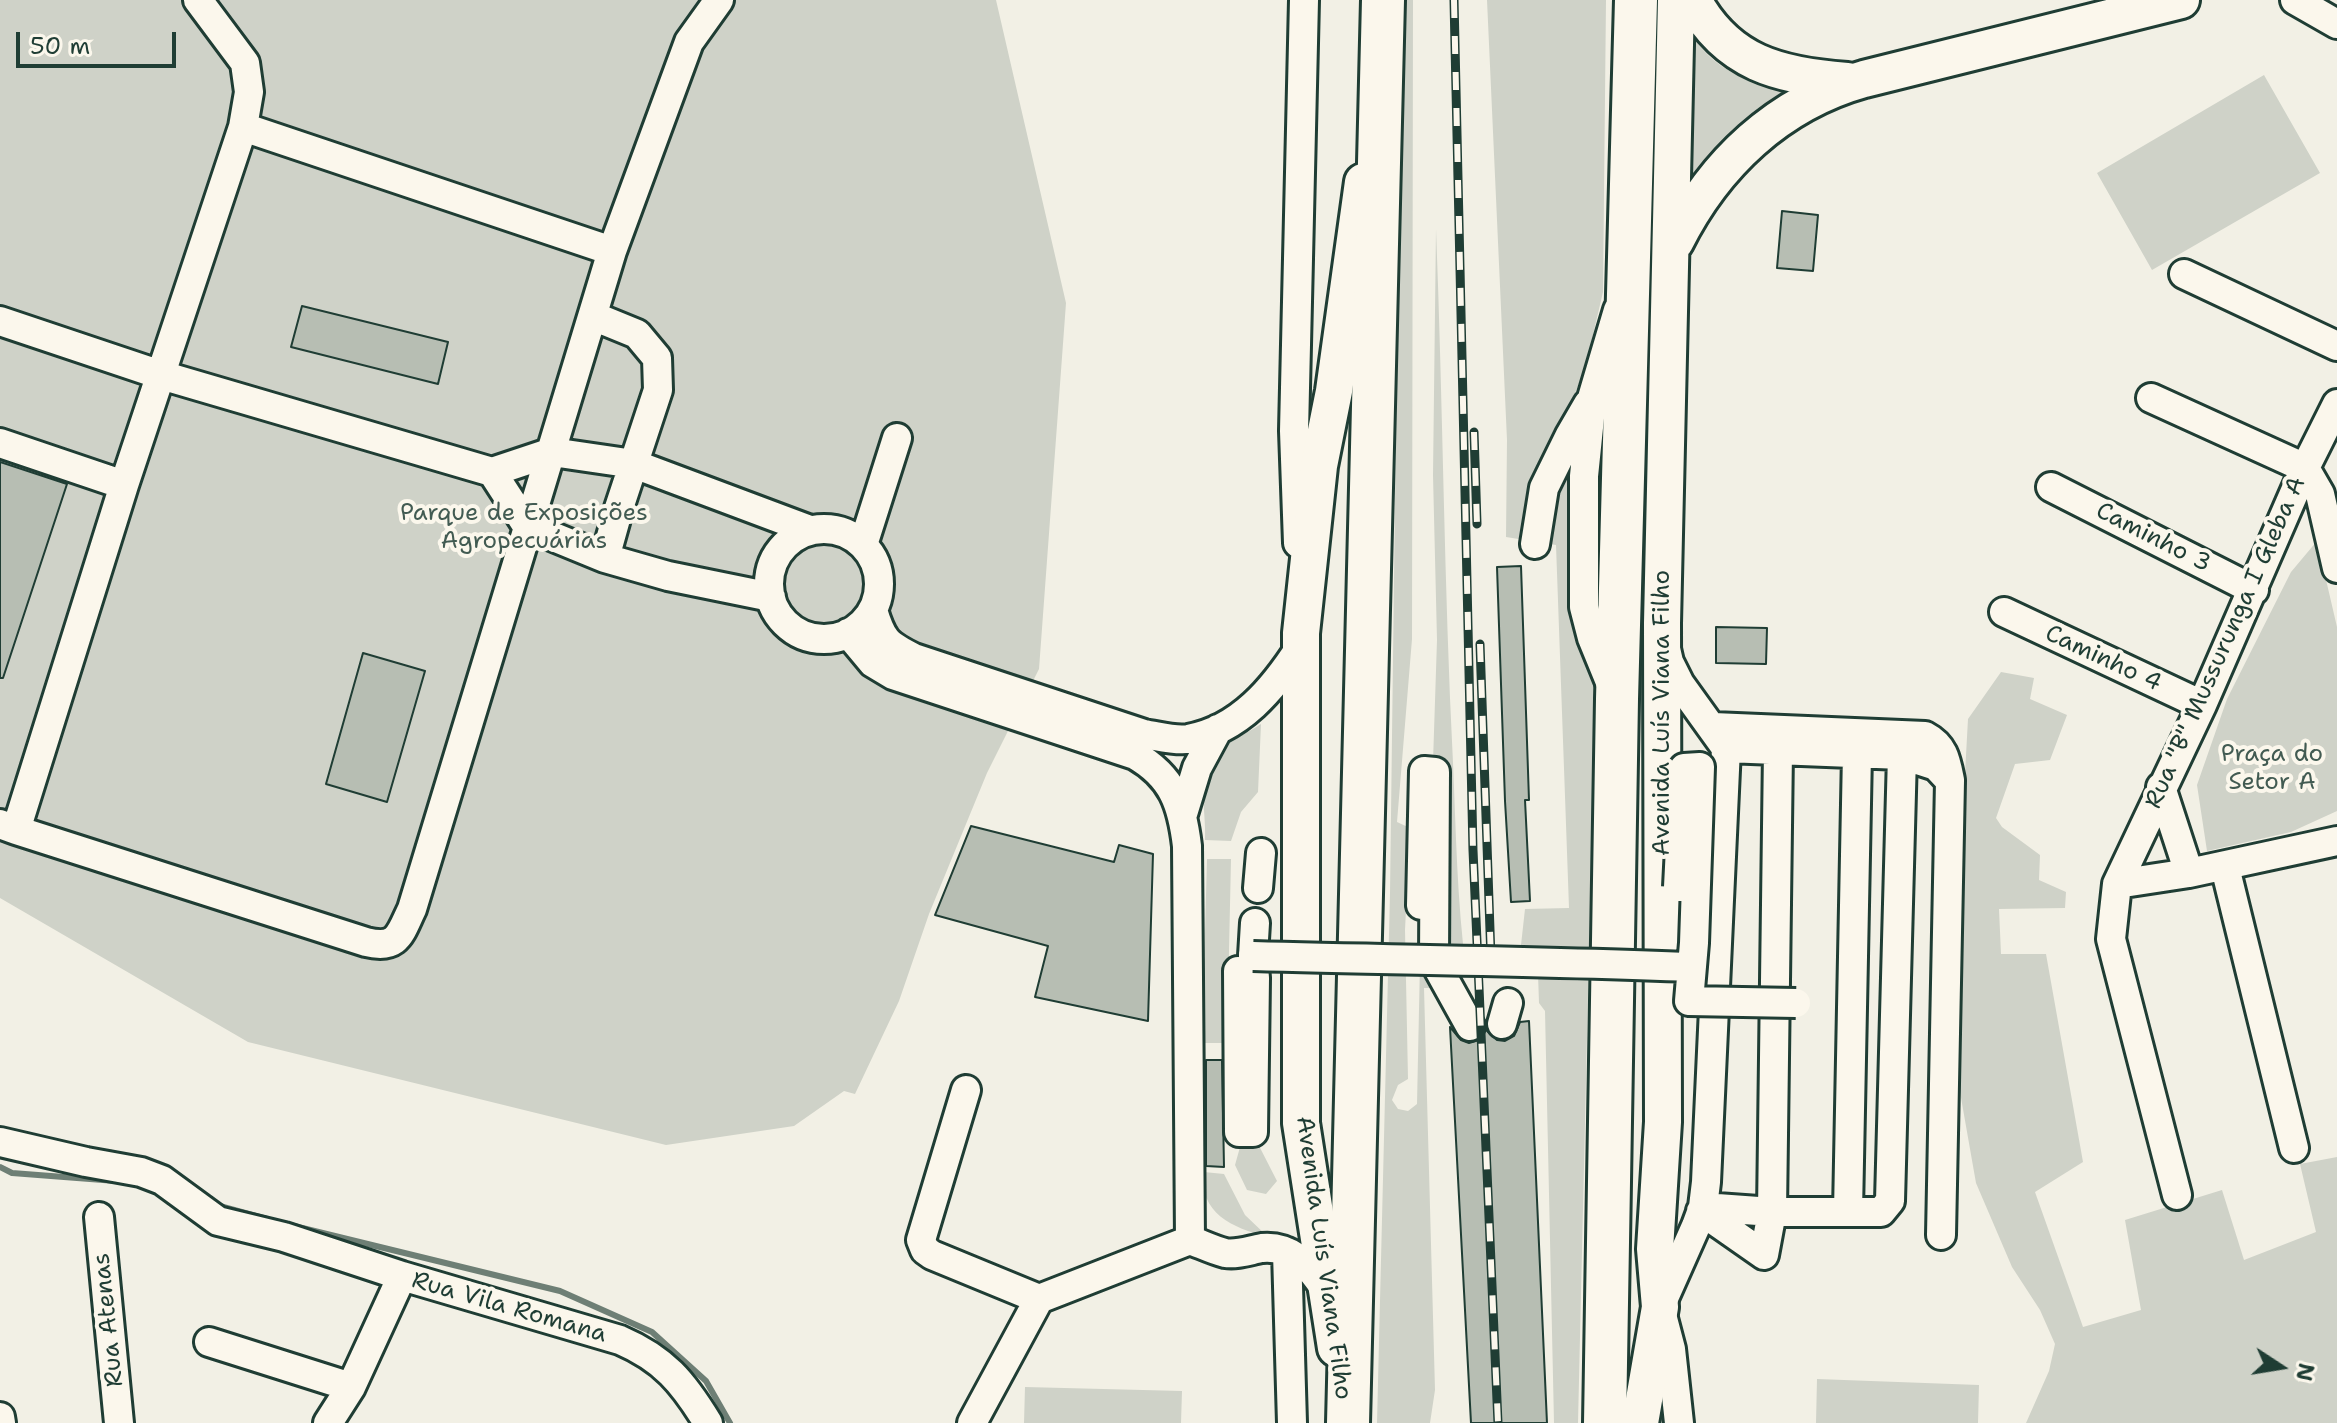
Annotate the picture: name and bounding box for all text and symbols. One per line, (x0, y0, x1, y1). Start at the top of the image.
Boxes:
scale bar (20, 16, 180, 66)
text: 50 m (30, 30, 90, 62)
street label: Rua "B" Mussurunga I Gleba A (2140, 473, 2312, 813)
street label: Caminho 3 (2091, 497, 2215, 579)
park label: Parque de Exposições Agropecuárias (400, 500, 648, 556)
street label: Avenida Luís Viana Filho (1649, 570, 1677, 856)
street label: Caminho 4 (2040, 620, 2166, 698)
park label: Praça do Setor A (2221, 741, 2323, 797)
street label: Avenida Luís Viana Filho (1289, 1114, 1357, 1402)
street label: Rua Atenas (88, 1252, 130, 1388)
street label: Rua Vila Romana (408, 1266, 610, 1350)
north arrow (2241, 1327, 2321, 1407)
text: N (2289, 1361, 2321, 1384)

